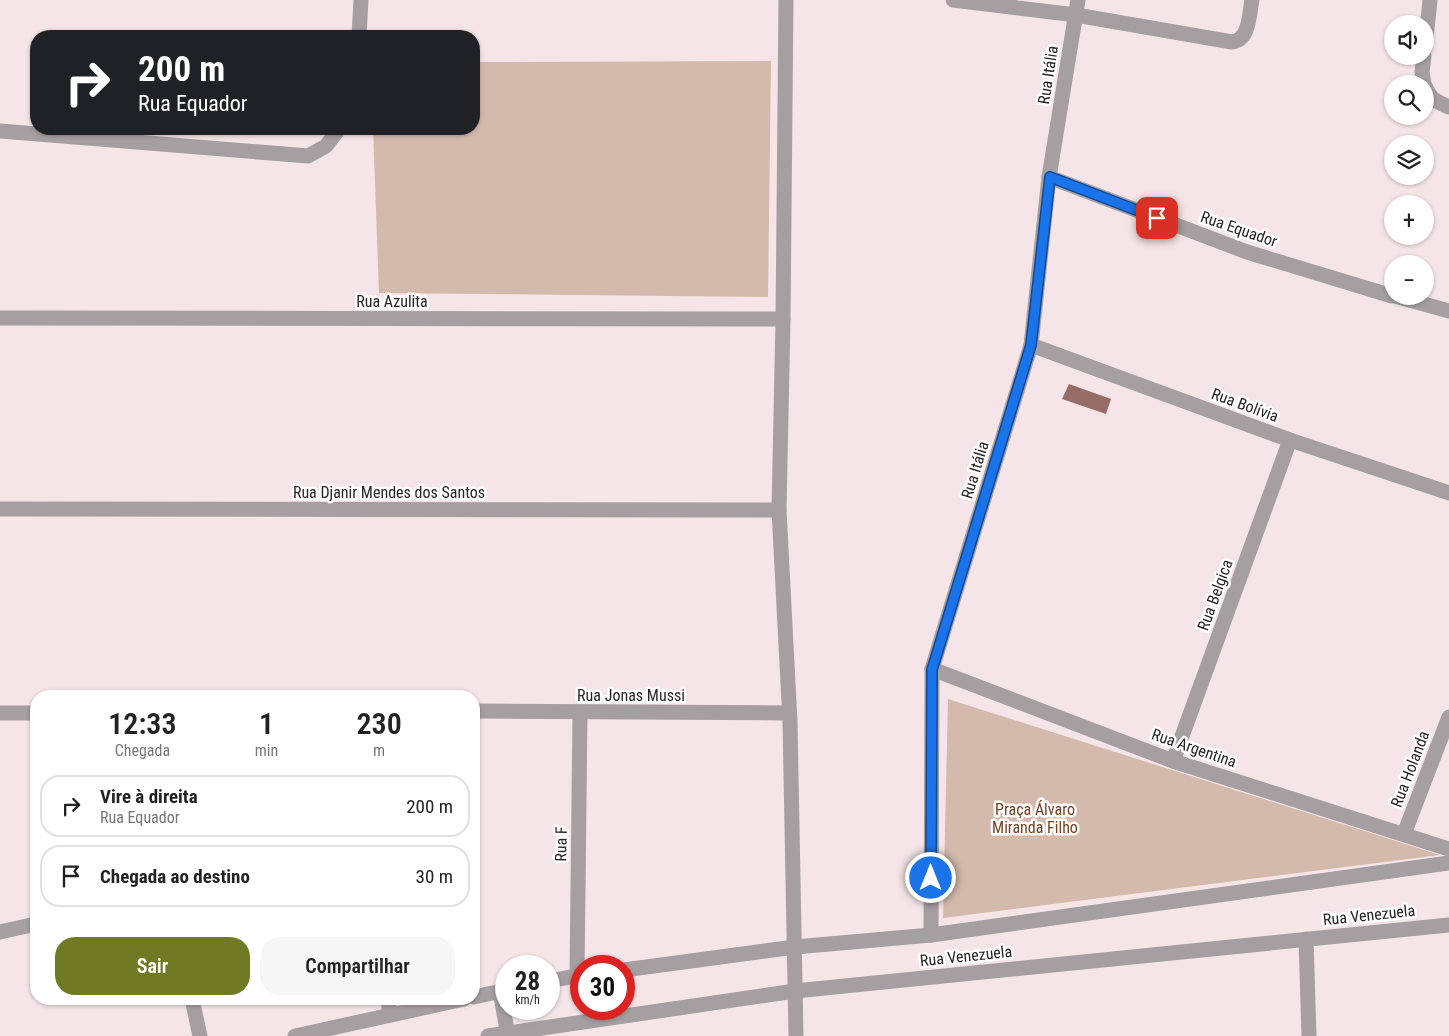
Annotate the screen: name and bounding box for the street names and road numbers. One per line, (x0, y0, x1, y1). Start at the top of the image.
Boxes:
street label: Rua Itália (1034, 44, 1062, 106)
street label: Rua Equador (1198, 207, 1280, 251)
street label: Rua Azulita (356, 292, 428, 311)
street label: Rua Bolívia (1209, 384, 1281, 426)
street label: Rua Itália (957, 439, 993, 501)
street label: Rua Djanir Mendes dos Santos (293, 483, 485, 502)
street label: Rua Belgica (1193, 557, 1237, 633)
street label: Rua Jonas Mussi (577, 686, 685, 705)
street label: Rua Argentina (1149, 725, 1239, 771)
street label: Rua Holanda (1387, 728, 1433, 810)
street label: Rua F (551, 826, 571, 862)
street label: Rua Venezuela (1322, 901, 1416, 929)
street label: Rua Venezuela (919, 942, 1013, 970)

